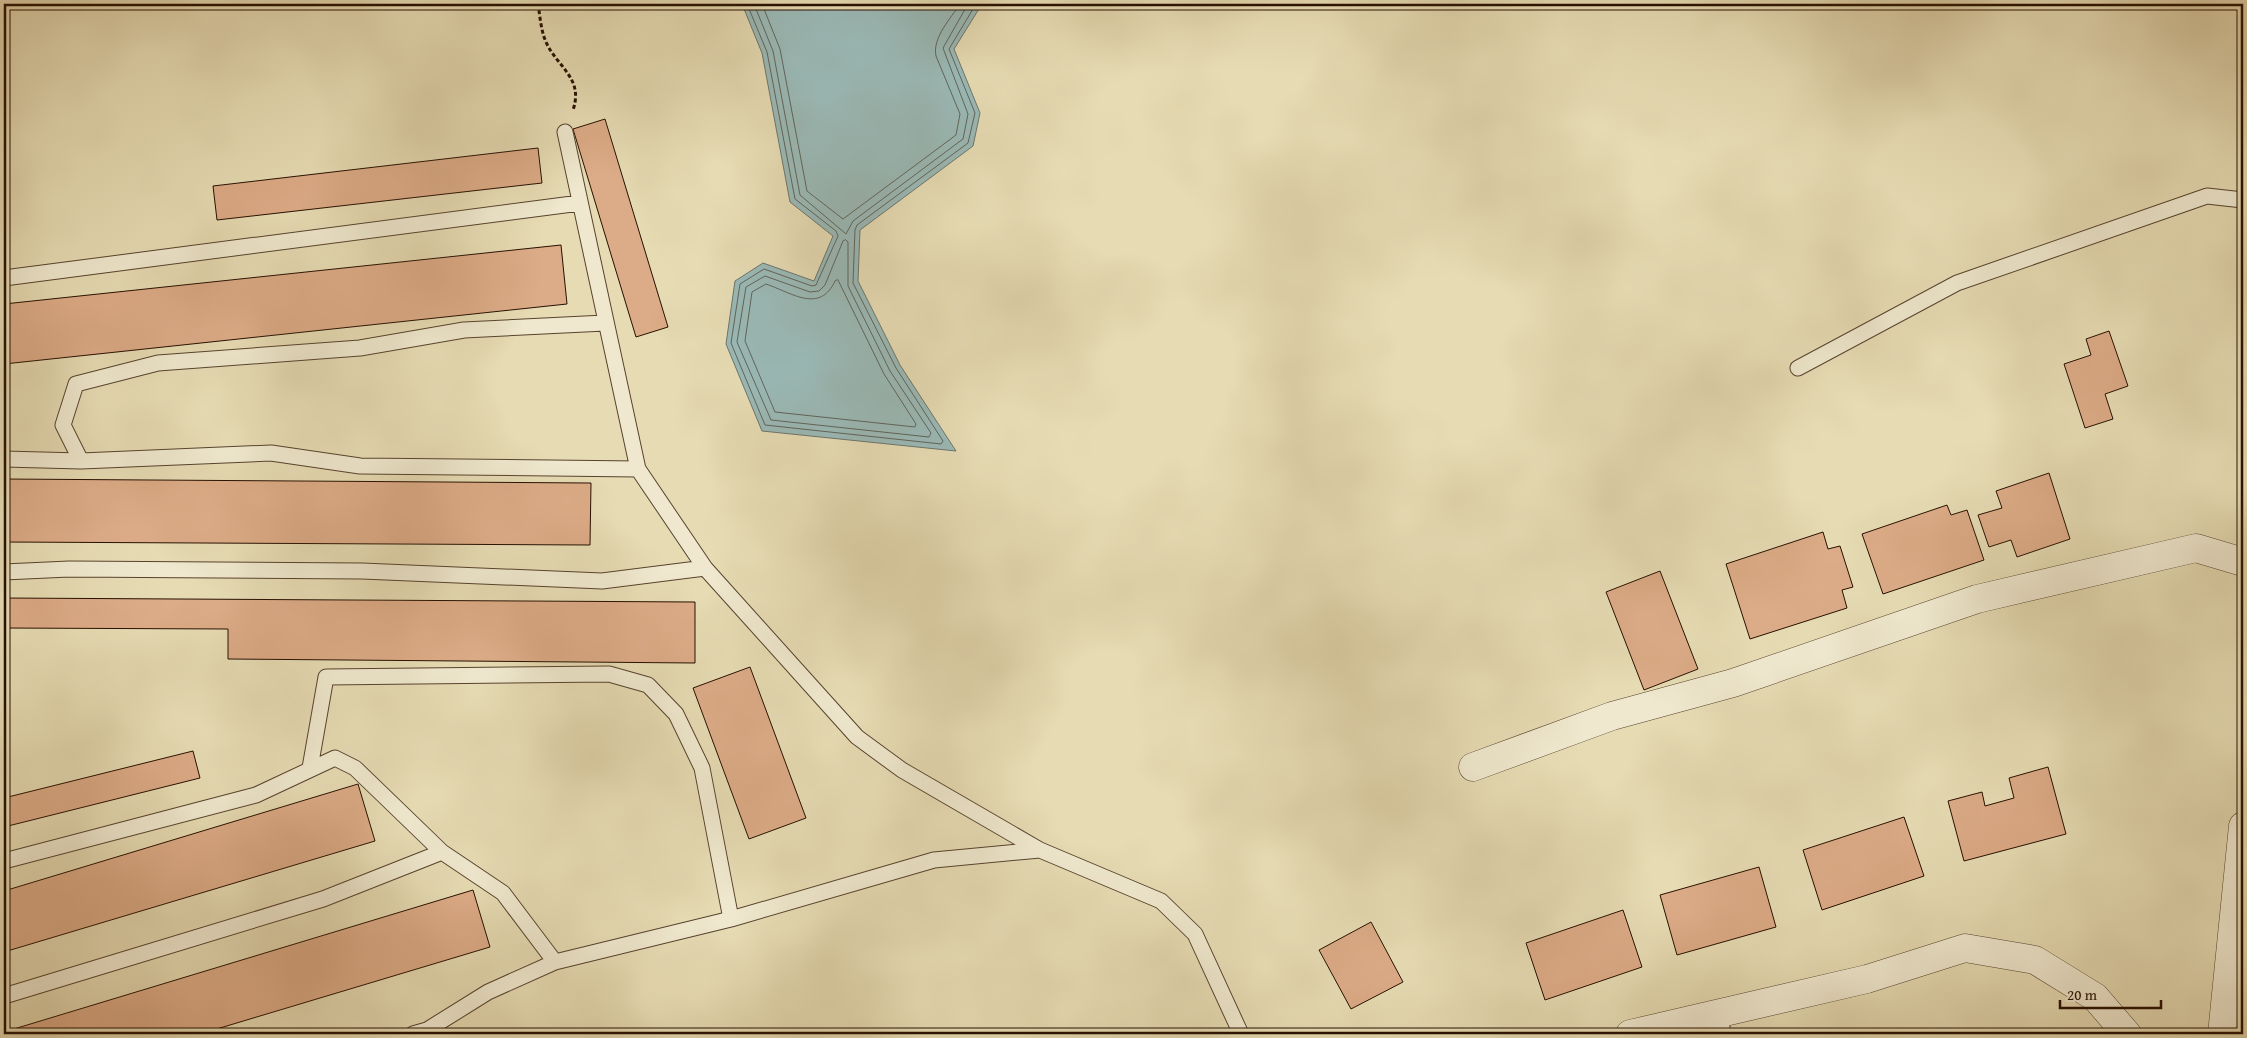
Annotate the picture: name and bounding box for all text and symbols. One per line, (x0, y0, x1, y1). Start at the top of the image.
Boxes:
scale bar (2060, 978, 2161, 1010)
text: 20 m (2067, 984, 2098, 1005)

